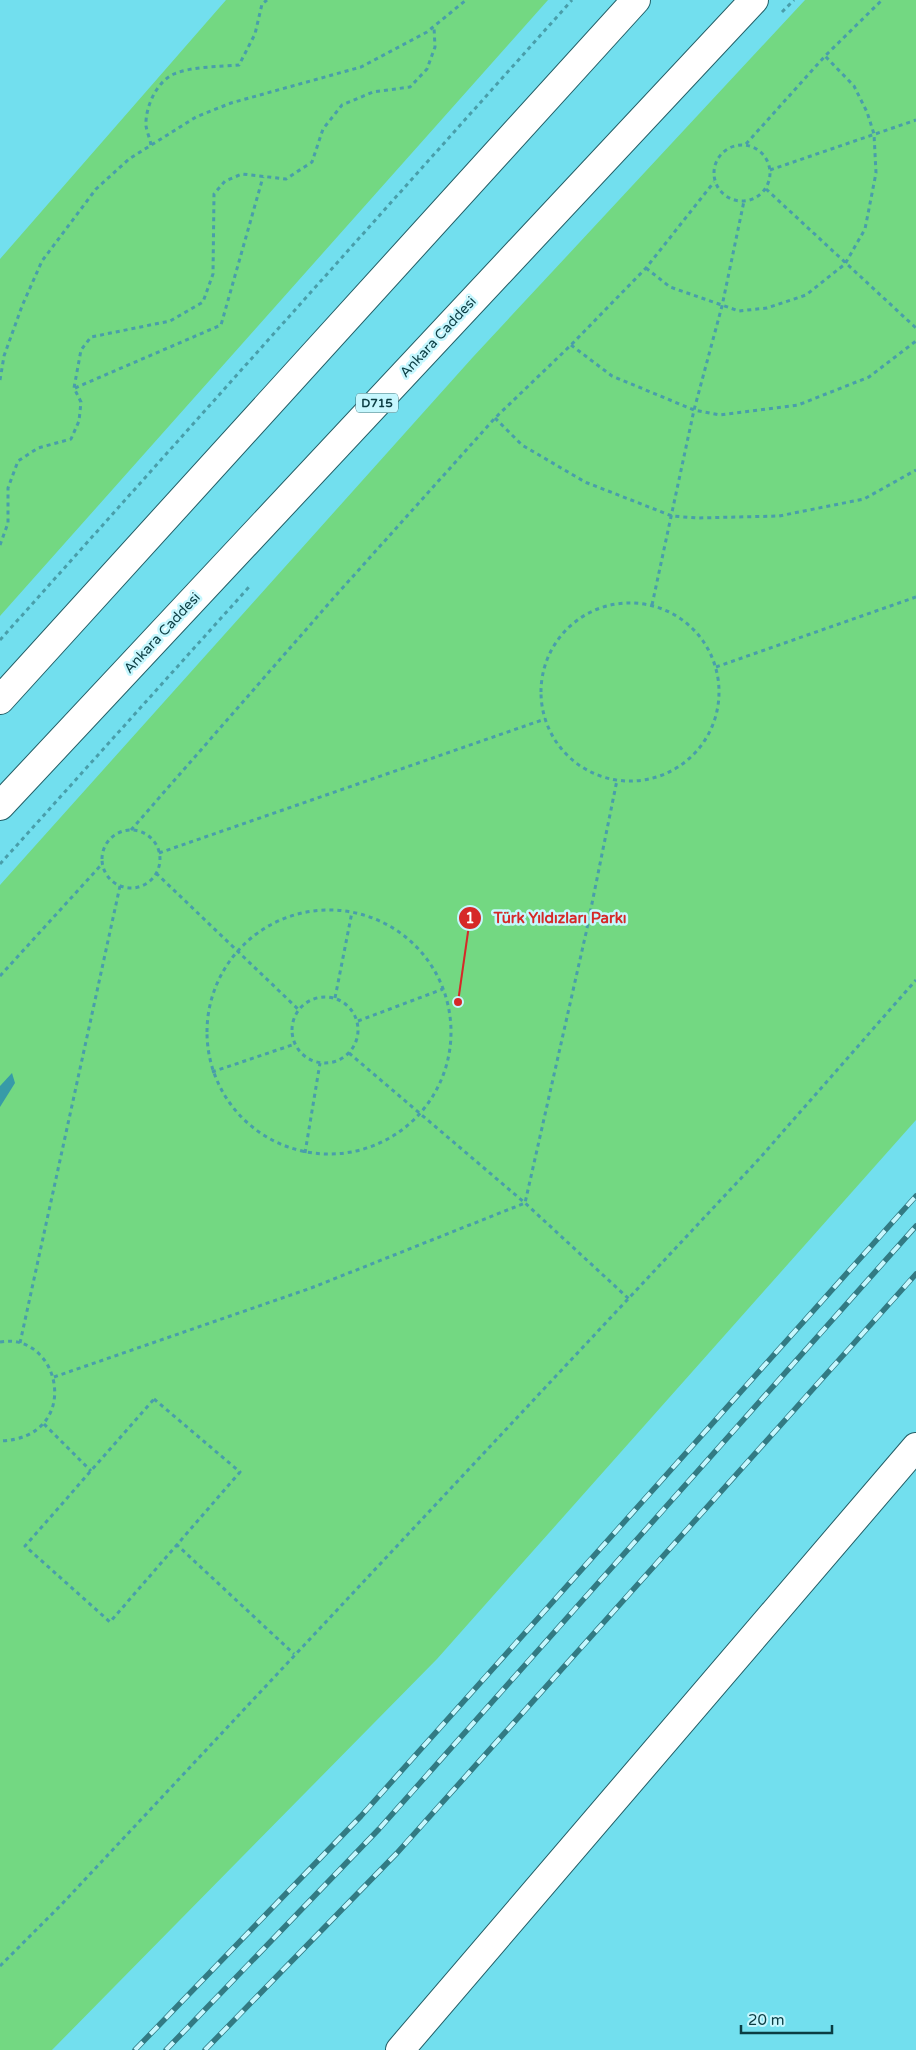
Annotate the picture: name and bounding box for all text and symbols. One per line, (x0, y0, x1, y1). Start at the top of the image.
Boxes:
street label: Ankara Caddesi (396, 293, 480, 381)
road number: D715 (356, 393, 398, 412)
street label: Ankara Caddesi (120, 589, 204, 677)
callout: Türk Yıldızları Parkı (458, 903, 636, 933)
text: 1 (465, 909, 475, 927)
text: Türk Yıldızları Parkı (492, 909, 627, 927)
scale bar (741, 2002, 832, 2034)
text: 20 m (748, 2011, 785, 2029)

